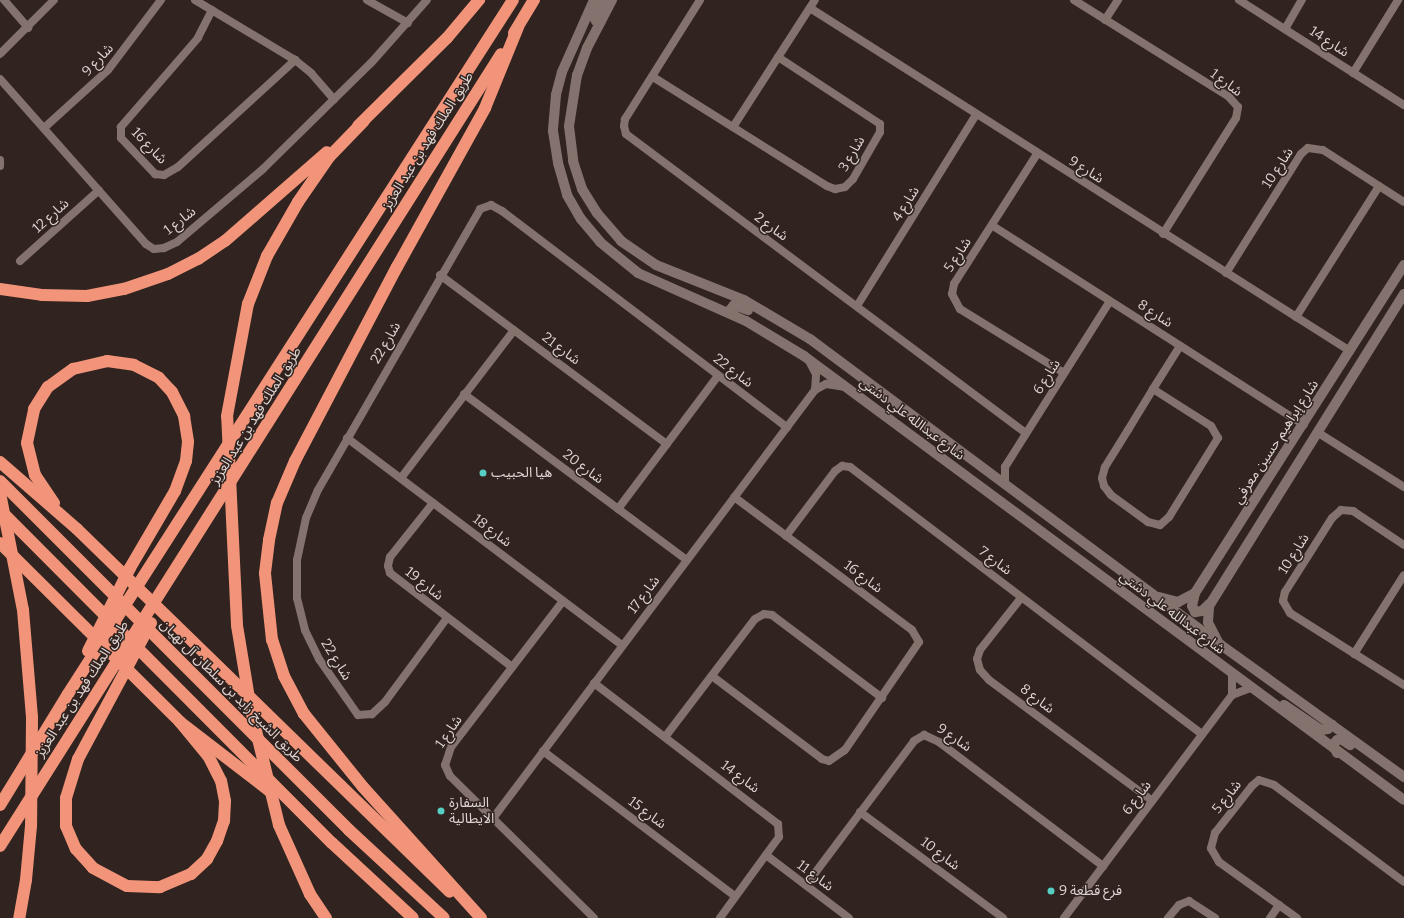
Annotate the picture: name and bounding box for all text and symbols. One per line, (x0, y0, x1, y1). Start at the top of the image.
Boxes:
street label: شارع 14 (1306, 23, 1352, 61)
street label: شارع 9 (79, 40, 117, 80)
street label: شارع 1 (1207, 66, 1245, 100)
street label: طريق الملك فهد بن عبد العزيز (379, 69, 477, 213)
street label: شارع 16 (128, 124, 170, 168)
street label: شارع 3 (835, 133, 869, 175)
street label: شارع 10 (1259, 145, 1297, 191)
street label: شارع 9 (1065, 153, 1107, 187)
street label: شارع 4 (889, 183, 923, 225)
street label: شارع 12 (29, 195, 73, 237)
street label: شارع 1 (161, 203, 199, 239)
street label: شارع 2 (751, 209, 791, 245)
street label: شارع 5 (941, 235, 975, 275)
street label: شارع 8 (1134, 296, 1176, 332)
street label: شارع 22 (367, 319, 405, 367)
street label: شارع 21 (539, 329, 583, 369)
street label: طريق الملك فهد بن عبد العزيز (207, 344, 305, 488)
street label: شارع 22 (710, 351, 756, 391)
street label: شارع 6 (1030, 356, 1064, 398)
street label: شارع عبدالله علي دشتي (856, 374, 968, 464)
street label: شارع إبراهيم حسين معرفي (1230, 377, 1322, 507)
street label: شارع 20 (559, 446, 607, 488)
place label: هيا الحبيب (491, 465, 552, 481)
marker: هيا الحبيب (478, 468, 488, 478)
street label: شارع 18 (469, 511, 515, 551)
street label: شارع 10 (1275, 531, 1313, 577)
street label: شارع 7 (975, 543, 1015, 579)
street label: شارع 16 (840, 557, 886, 597)
street label: شارع 19 (402, 564, 446, 604)
street label: شارع عبدالله علي دشتي (1116, 568, 1228, 658)
street label: شارع 17 (624, 573, 664, 617)
street label: طريق الشيخ زايد بن سلطان آل نهيان (156, 616, 306, 766)
street label: طريق الملك فهد بن عبد العزيز (32, 618, 132, 760)
street label: شارع 22 (317, 636, 355, 684)
street label: شارع 8 (1017, 681, 1057, 717)
street label: شارع 1 (432, 712, 466, 752)
street label: شارع 9 (933, 720, 975, 756)
street label: شارع 14 (717, 757, 763, 797)
street label: شارع 5 (1209, 777, 1245, 817)
street label: شارع 6 (1119, 778, 1155, 818)
street label: شارع 15 (625, 793, 669, 833)
place label: السفارة الايطالية (449, 795, 494, 828)
marker: السفارة الايطالية (436, 806, 446, 816)
street label: شارع 10 (917, 834, 963, 874)
street label: شارع 11 (793, 857, 837, 895)
place label: فرع قطعة 9 (1059, 883, 1122, 899)
marker: فرع قطعة 9 (1046, 886, 1056, 896)

